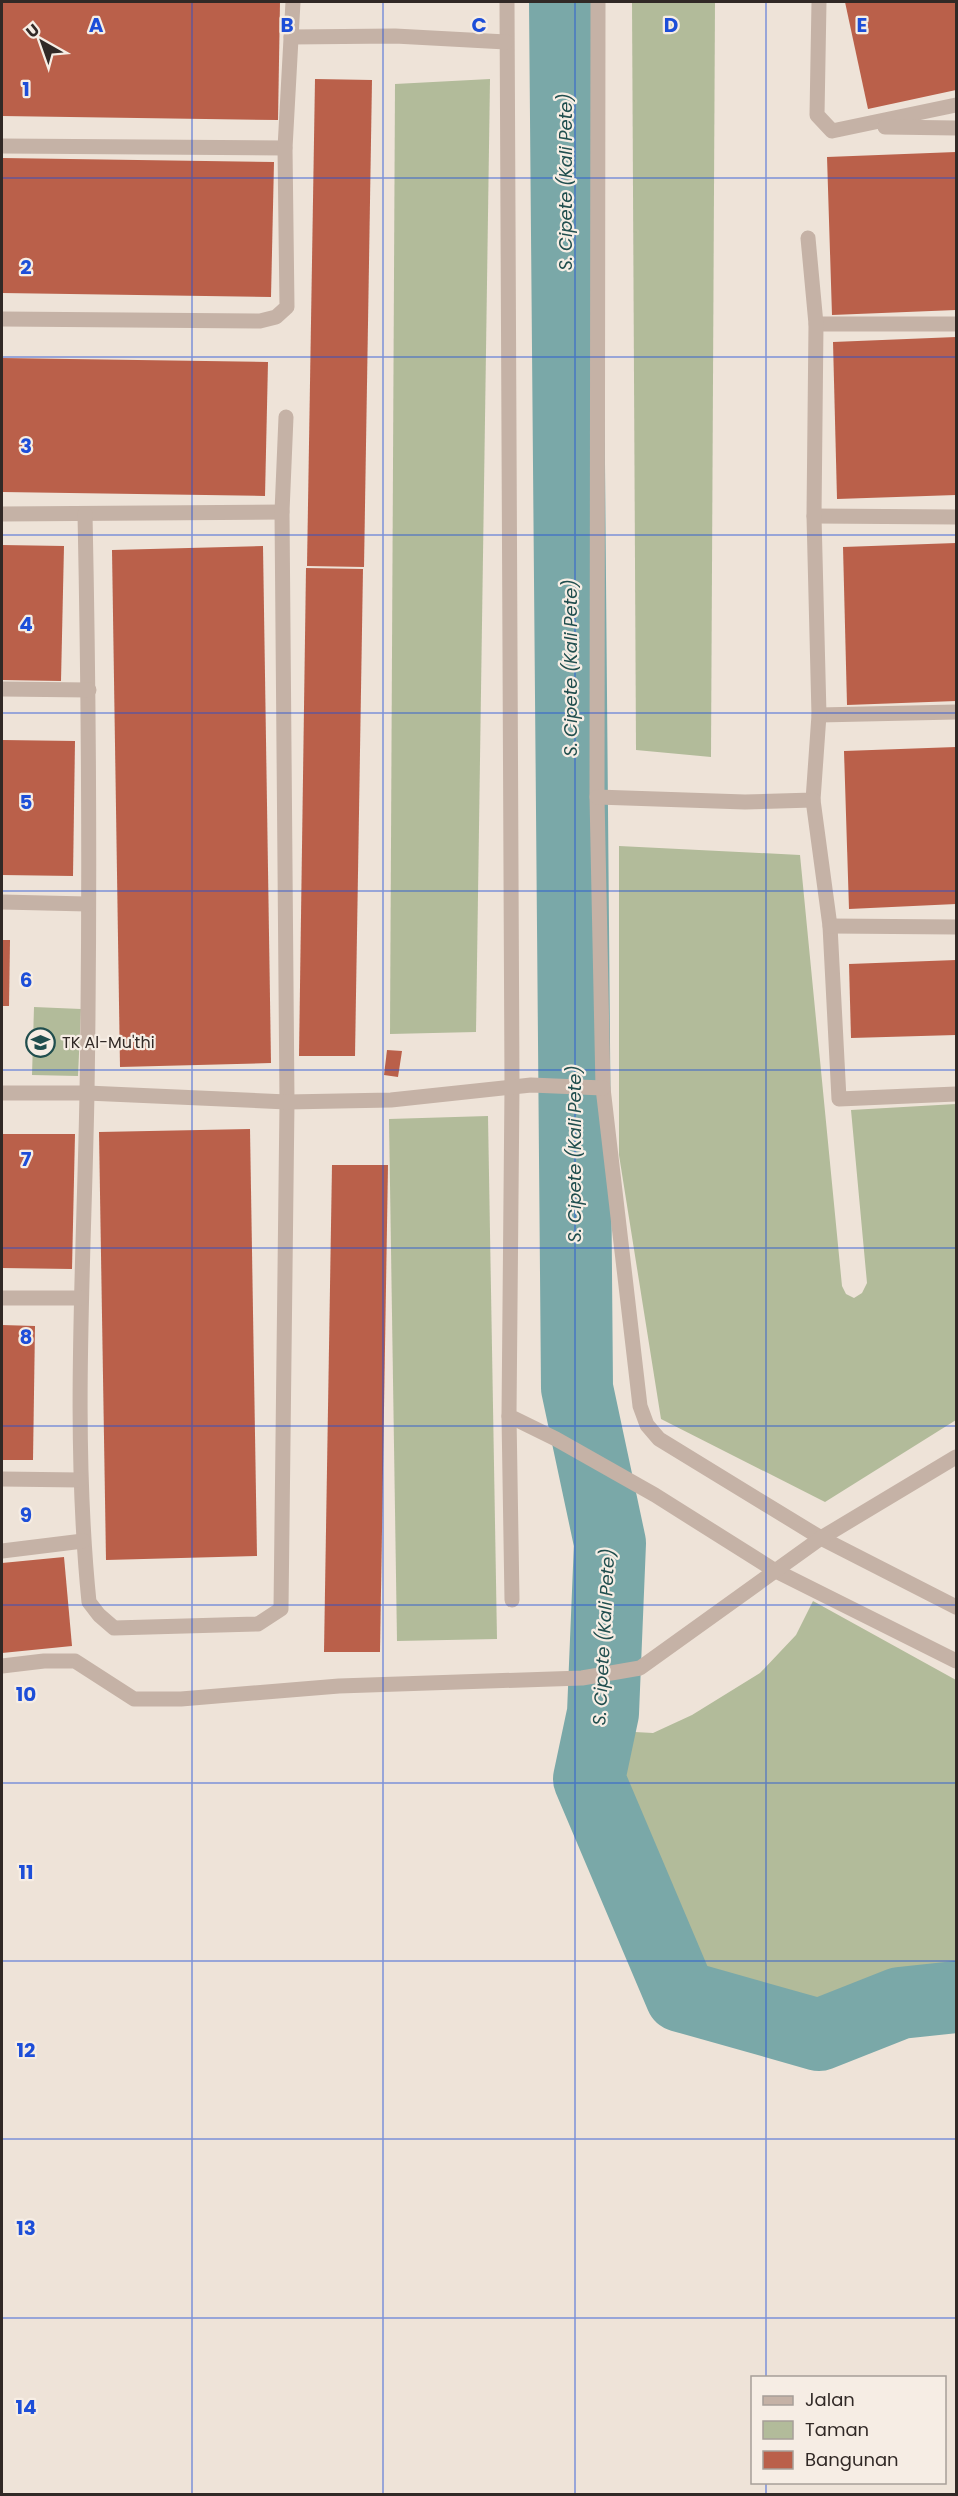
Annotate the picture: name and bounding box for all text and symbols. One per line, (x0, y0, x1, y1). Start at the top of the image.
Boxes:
text: A (89, 11, 104, 39)
text: B (280, 11, 294, 39)
text: C (471, 11, 487, 39)
text: D (664, 11, 678, 39)
text: E (857, 11, 867, 39)
north arrow (12, 12, 72, 72)
text: U (21, 18, 44, 43)
text: 1 (22, 75, 30, 103)
water label: S. Cipete (Kali Pete) (553, 93, 578, 271)
text: 2 (20, 253, 32, 281)
text: 3 (20, 432, 32, 460)
water label: S. Cipete (Kali Pete) (558, 579, 583, 757)
text: 4 (19, 610, 33, 638)
text: 5 (20, 788, 33, 816)
text: 6 (20, 966, 32, 994)
school or university icon: TK Al-Mu'thi (25, 1026, 57, 1058)
place label: TK Al-Mu'thi (62, 1031, 155, 1054)
water label: S. Cipete (Kali Pete) (562, 1065, 587, 1243)
text: 7 (21, 1145, 32, 1173)
text: 8 (20, 1323, 32, 1351)
text: 9 (20, 1501, 32, 1529)
water label: S. Cipete (Kali Pete) (586, 1548, 621, 1726)
text: 10 (16, 1680, 36, 1708)
text: 11 (18, 1858, 34, 1886)
text: 12 (17, 2036, 35, 2064)
text: 13 (16, 2214, 36, 2242)
legend (751, 2376, 946, 2484)
text: Jalan (805, 2387, 855, 2412)
text: 14 (15, 2393, 37, 2421)
text: Taman (805, 2417, 869, 2442)
text: Bangunan (805, 2447, 899, 2472)

